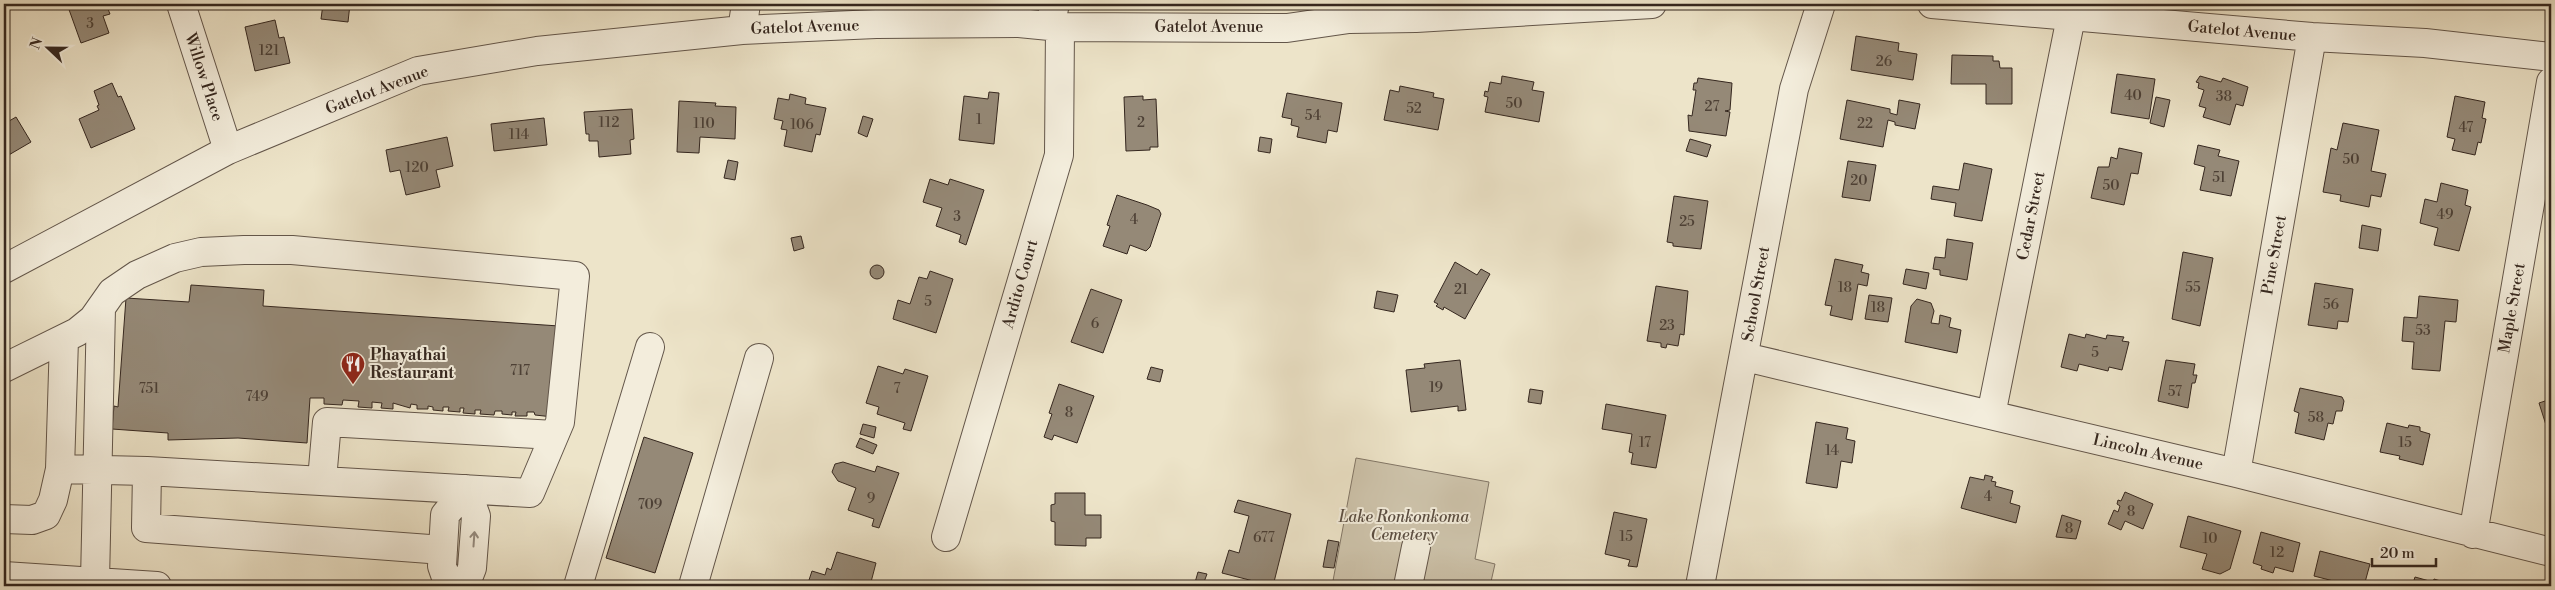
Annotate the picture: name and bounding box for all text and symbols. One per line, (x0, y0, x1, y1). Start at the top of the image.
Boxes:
house number: 3 (86, 15, 94, 33)
street label: Gatelot Avenue (750, 15, 860, 39)
street label: Gatelot Avenue (2187, 16, 2297, 46)
street label: Gatelot Avenue (1155, 17, 1263, 37)
north arrow (22, 22, 72, 72)
street label: Willow Place (180, 29, 228, 124)
text: N (26, 35, 47, 52)
house number: 121 (259, 42, 279, 60)
house number: 26 (1876, 53, 1893, 71)
street label: Gatelot Avenue (323, 61, 431, 119)
house number: 40 (2124, 87, 2142, 105)
house number: 38 (2216, 88, 2232, 106)
house number: 50 (1506, 95, 1523, 113)
house number: 27 (1705, 98, 1719, 116)
house number: 52 (1406, 100, 1422, 118)
house number: 54 (1305, 107, 1321, 125)
house number: 1 (976, 111, 982, 129)
house number: 112 (599, 114, 619, 132)
house number: 2 (1137, 114, 1145, 132)
house number: 110 (693, 115, 715, 133)
house number: 22 (1857, 115, 1873, 133)
house number: 106 (790, 116, 814, 134)
house number: 47 (2459, 119, 2473, 137)
house number: 114 (509, 126, 529, 144)
house number: 50 (2343, 151, 2360, 169)
house number: 120 (405, 159, 429, 177)
house number: 51 (2212, 169, 2226, 187)
street label: Cedar Street (2013, 170, 2049, 262)
house number: 20 (1850, 172, 1868, 190)
house number: 50 (2103, 177, 2120, 195)
house number: 49 (2437, 206, 2453, 224)
house number: 3 (953, 208, 961, 226)
house number: 4 (1130, 211, 1138, 229)
house number: 25 (1679, 213, 1695, 231)
street label: Pine Street (2257, 213, 2291, 296)
street label: Ardito Court (997, 237, 1042, 332)
street label: School Street (1738, 245, 1774, 343)
street label: Maple Street (2494, 261, 2530, 355)
house number: 18 (1838, 279, 1852, 297)
house number: 55 (2185, 279, 2201, 297)
house number: 21 (1454, 281, 1468, 299)
house number: 5 (924, 293, 932, 311)
house number: 56 (2323, 296, 2340, 314)
house number: 18 (1871, 299, 1885, 317)
house number: 6 (1091, 315, 1100, 333)
house number: 23 (1659, 317, 1675, 335)
house number: 53 (2415, 322, 2431, 340)
house number: 5 (2091, 344, 2099, 362)
place label: Phayathai Restaurant (370, 345, 454, 383)
restaurant icon: Phayathai Restaurant (340, 351, 366, 385)
house number: 717 (510, 362, 530, 380)
house number: 19 (1429, 379, 1443, 397)
house number: 751 (139, 380, 159, 398)
house number: 7 (893, 380, 901, 398)
house number: 57 (2168, 383, 2182, 401)
house number: 749 (245, 388, 269, 406)
house number: 8 (1065, 404, 1073, 422)
house number: 58 (2308, 409, 2324, 427)
street label: Lincoln Avenue (2091, 430, 2205, 474)
house number: 17 (1639, 434, 1651, 452)
house number: 15 (2398, 434, 2412, 452)
house number: 14 (1825, 442, 1839, 460)
house number: 4 (1984, 488, 1992, 506)
house number: 9 (867, 490, 875, 508)
house number: 709 (638, 496, 662, 514)
house number: 8 (2127, 503, 2135, 521)
park label: Lake Ronkonkoma Cemetery (1338, 507, 1469, 545)
house number: 8 (2065, 520, 2073, 538)
house number: 15 (1619, 528, 1633, 546)
house number: 677 (1253, 529, 1275, 547)
house number: 10 (2203, 530, 2217, 548)
one-way arrow (469, 531, 479, 547)
scale bar (2372, 535, 2436, 567)
house number: 12 (2270, 544, 2284, 562)
text: 20 m (2380, 544, 2415, 563)

